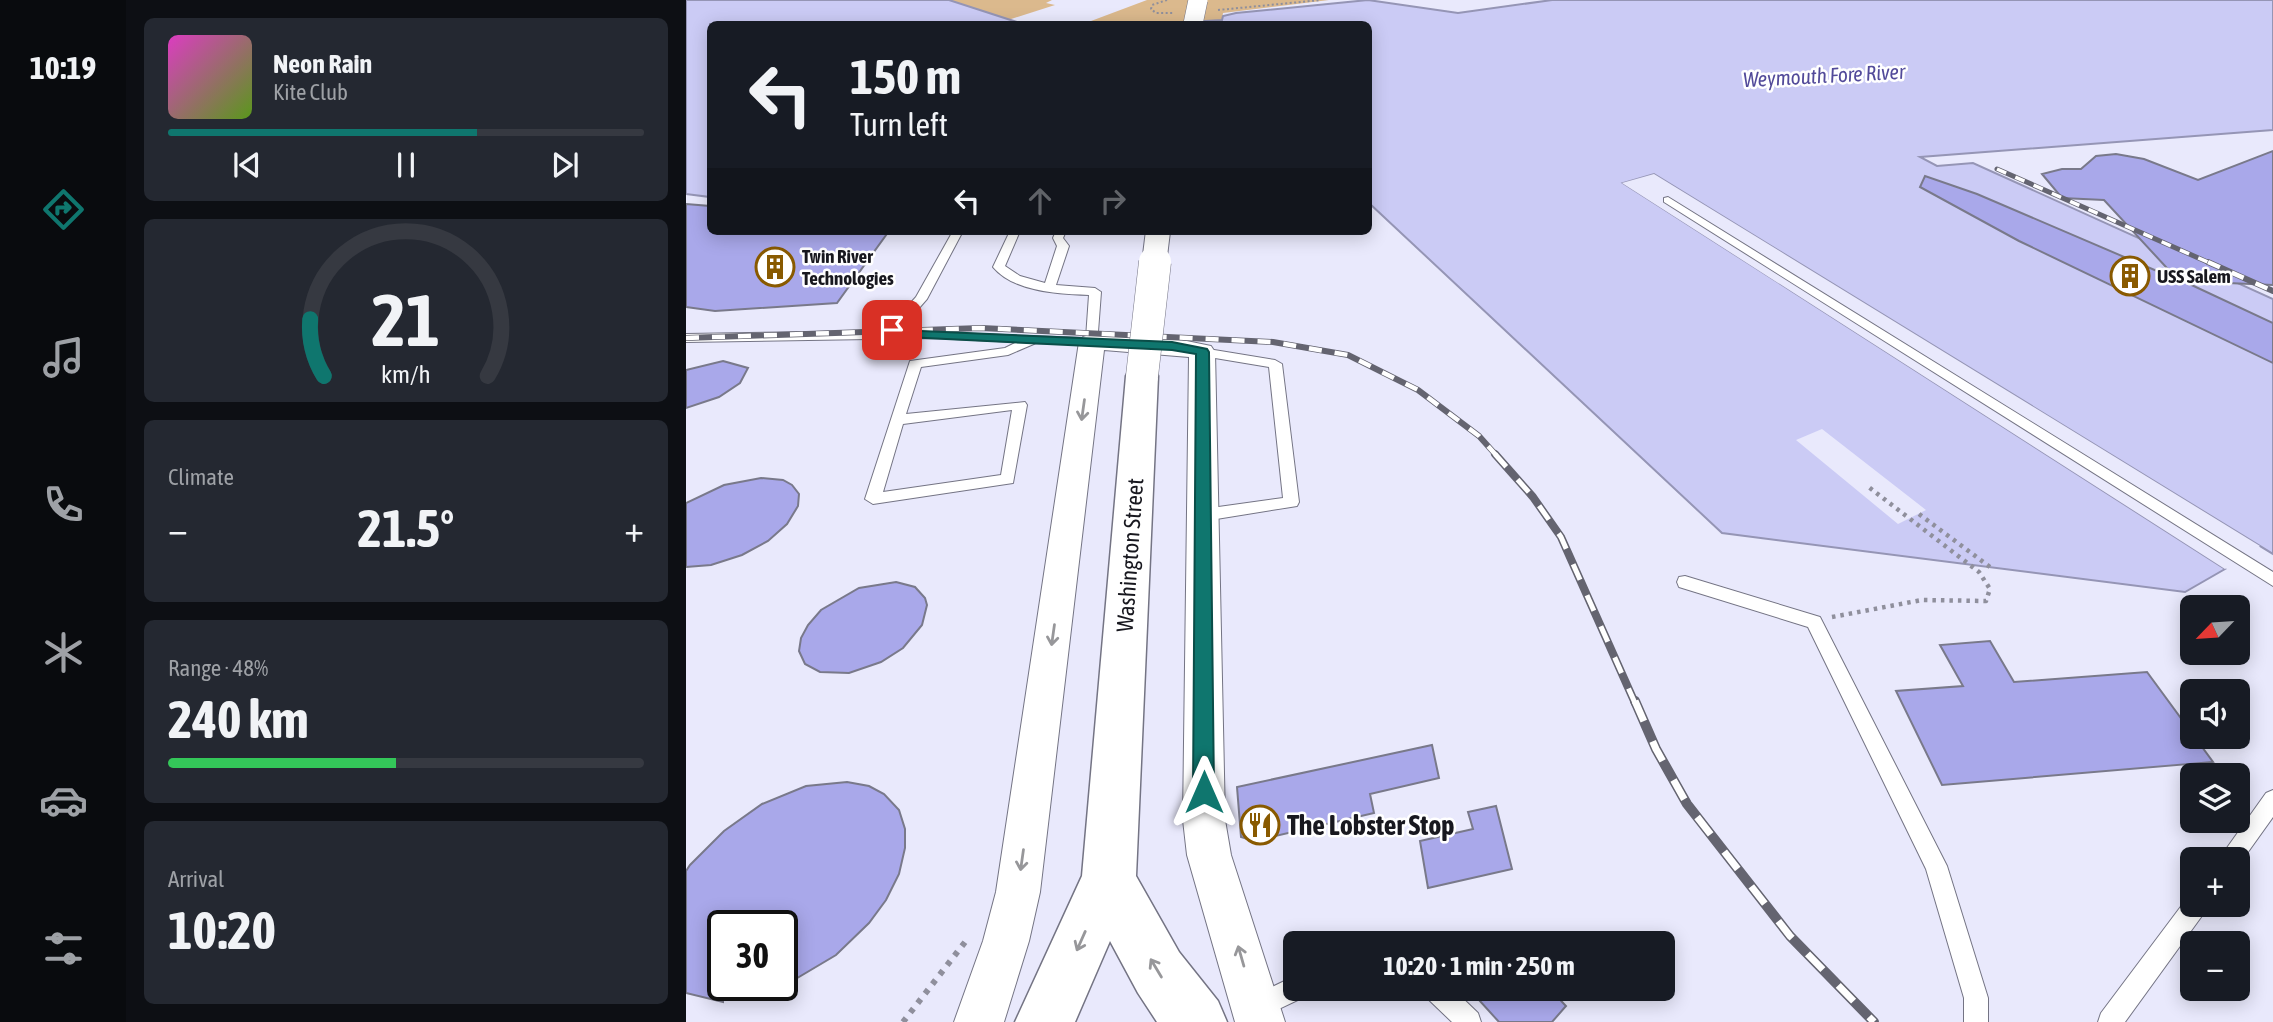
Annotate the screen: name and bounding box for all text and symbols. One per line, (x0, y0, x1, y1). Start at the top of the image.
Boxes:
text: 150 m (850, 48, 961, 104)
text: 10:19 (30, 49, 96, 86)
text: Neon Rain (273, 49, 372, 79)
icon: left (735, 49, 826, 140)
water label: Weymouth Fore River (1742, 59, 1906, 91)
text: Kite Club (273, 79, 348, 105)
text: Turn left (850, 106, 948, 143)
icon: previous (228, 146, 266, 184)
icon: pause (387, 146, 425, 184)
icon: next (546, 146, 584, 184)
icon: left (948, 182, 986, 220)
icon: ahead (1021, 182, 1059, 220)
icon: right (1094, 182, 1132, 220)
icon: directions (39, 185, 88, 234)
place label: Twin River Technologies (802, 245, 894, 289)
building icon: Twin River Technologies (754, 246, 796, 288)
building icon: USS Salem (2109, 255, 2151, 297)
place label: USS Salem (2157, 265, 2231, 287)
text: 21 (372, 279, 440, 362)
pin (862, 300, 922, 360)
icon: arrive (873, 311, 911, 349)
icon: music (39, 333, 88, 382)
text: km/h (381, 360, 431, 388)
one-way arrow (1077, 398, 1090, 420)
text: Climate (168, 464, 234, 490)
street label: Washington Street (1112, 477, 1148, 633)
icon: phone (39, 480, 88, 529)
text: 21.5° (358, 498, 454, 558)
text: − (168, 507, 188, 550)
text: + (624, 507, 644, 550)
north arrow (2180, 595, 2250, 665)
map controls (2180, 595, 2250, 1001)
one-way arrow (1046, 623, 1059, 646)
icon: climate (39, 628, 88, 677)
text: Range · 48% (168, 655, 268, 681)
button: sound (2180, 679, 2250, 749)
text: 240 km (168, 689, 309, 749)
position arrow (1167, 755, 1241, 829)
button: layers (2180, 763, 2250, 833)
icon: car (39, 776, 88, 825)
restaurant icon: The Lobster Stop (1239, 804, 1281, 846)
place label: The Lobster Stop (1287, 809, 1455, 841)
button: + (2180, 847, 2250, 917)
one-way arrow (1016, 849, 1029, 871)
text: Arrival (168, 866, 224, 892)
text: 10:20 (168, 900, 276, 960)
speed limit sign: 30 (707, 910, 798, 1001)
icon: filters (39, 924, 88, 973)
one-way arrow (1074, 930, 1087, 952)
button: − (2180, 931, 2250, 1001)
one-way arrow (1234, 946, 1247, 968)
text: 10:20 · 1 min · 250 m (1383, 951, 1575, 981)
one-way arrow (1149, 958, 1163, 978)

